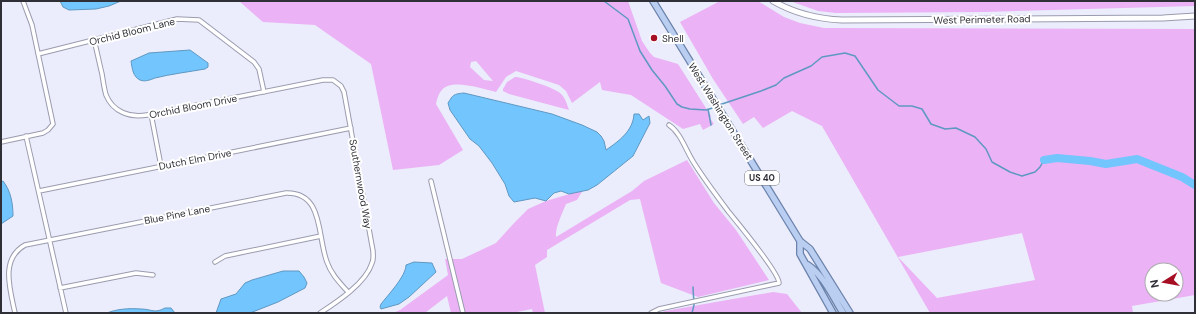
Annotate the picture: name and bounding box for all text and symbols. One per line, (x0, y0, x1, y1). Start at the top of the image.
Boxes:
street label: West Perimeter Road (933, 12, 1031, 27)
street label: Orchid Bloom Lane (88, 14, 177, 48)
place label: Shell (662, 32, 684, 45)
marker: Shell (649, 33, 659, 43)
street label: West Washington Street (685, 60, 756, 162)
street label: Orchid Bloom Drive (148, 92, 239, 121)
street label: Southernwood Way (346, 138, 375, 230)
street label: Dutch Elm Drive (158, 146, 233, 173)
road number: US 40 (745, 171, 779, 185)
street label: Blue Pine Lane (143, 202, 211, 227)
north arrow (1144, 262, 1184, 302)
text: N (1147, 279, 1162, 289)

